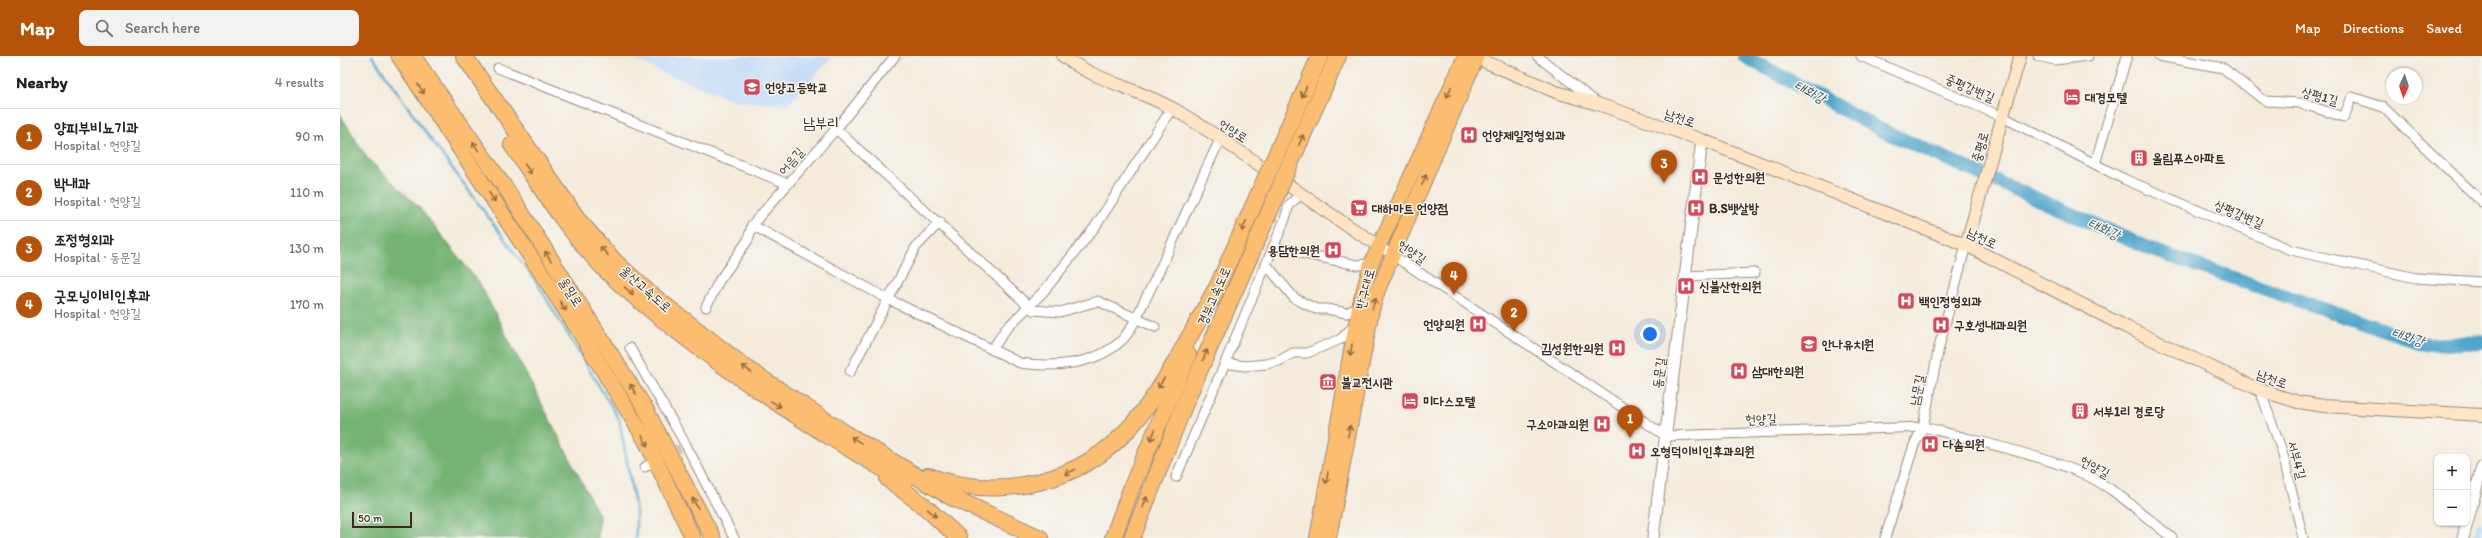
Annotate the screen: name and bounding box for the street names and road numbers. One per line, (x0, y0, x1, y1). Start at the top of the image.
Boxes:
street label: 중평강변길 (1943, 71, 1997, 105)
street label: 상평1길 (2300, 84, 2340, 108)
street label: 남천로 (1663, 106, 1697, 130)
street label: 언양로 (1216, 116, 1250, 146)
street label: 중평로 (1968, 130, 1992, 164)
street label: 어음길 (775, 144, 807, 178)
street label: 상평강변길 (2212, 197, 2266, 231)
street label: 남천로 (1965, 224, 1999, 252)
street label: 헌양길 (1395, 237, 1429, 267)
street label: 울산고속도로 (617, 263, 675, 315)
street label: 경부고속도로 (1194, 264, 1234, 328)
street label: 반구대로 (1352, 267, 1378, 311)
street label: 울밀로 (556, 275, 586, 309)
street label: 동문길 (1650, 357, 1668, 389)
street label: 남천로 (2255, 367, 2289, 391)
street label: 남문길 (1907, 373, 1927, 407)
street label: 헌양길 (1745, 411, 1777, 427)
street label: 서부4길 (2285, 439, 2309, 481)
street label: 헌양길 (2078, 453, 2112, 481)

